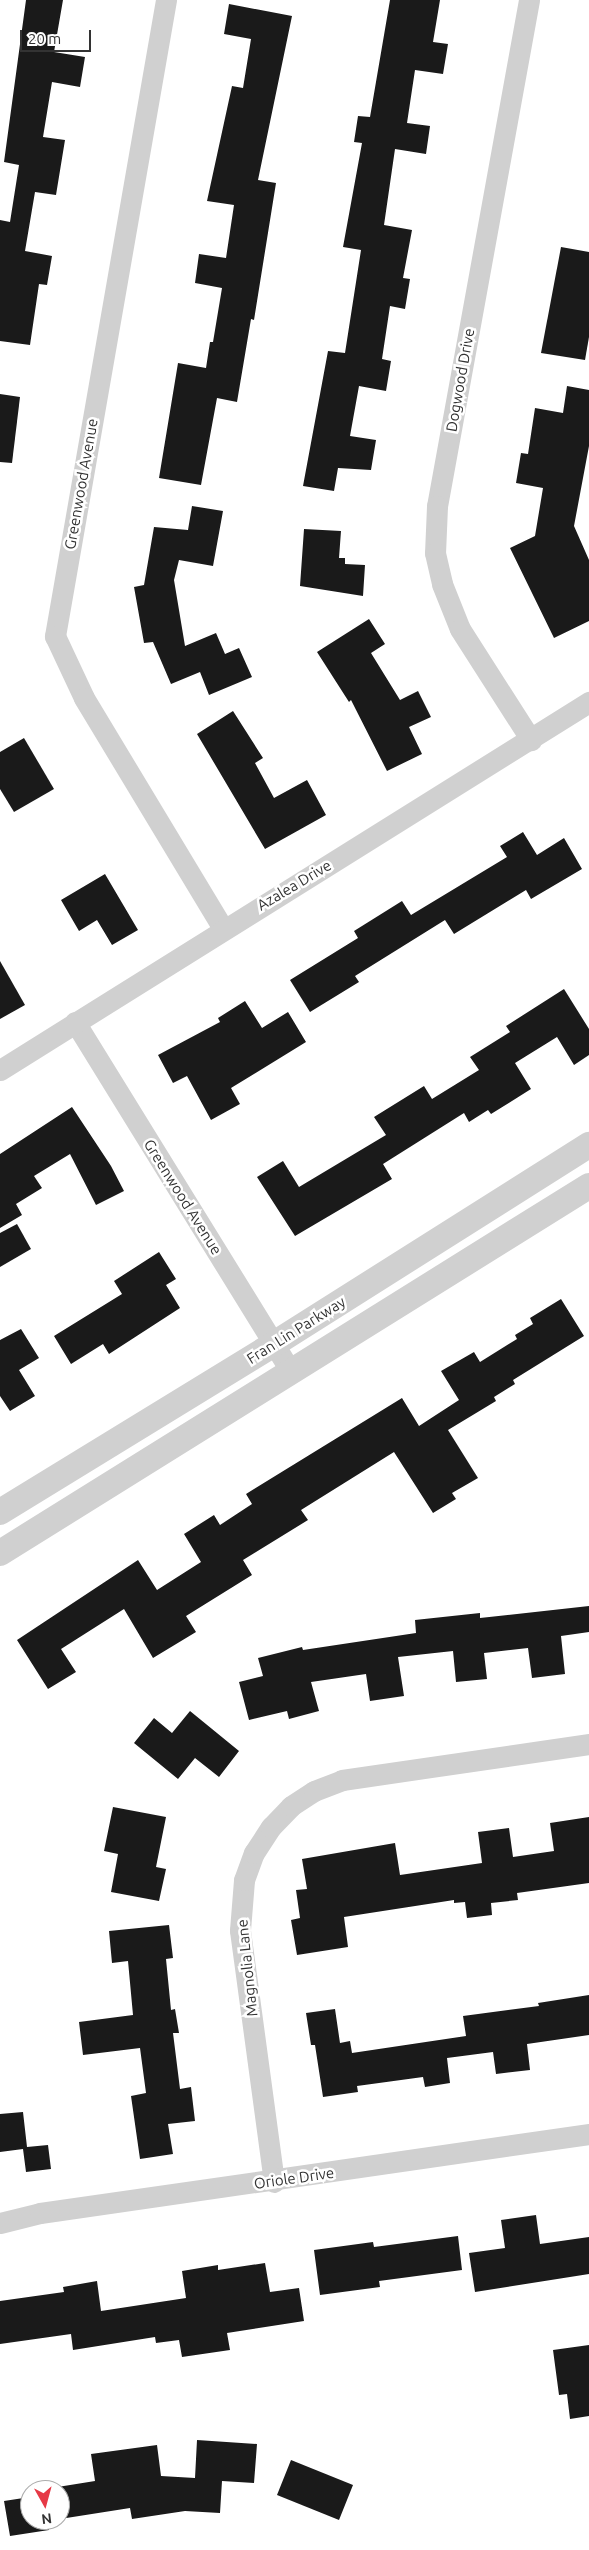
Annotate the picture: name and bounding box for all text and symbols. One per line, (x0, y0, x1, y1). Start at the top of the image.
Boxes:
scale bar (22, 20, 94, 52)
text: 20 m (28, 30, 61, 47)
street label: Dogwood Drive (442, 327, 478, 433)
street label: Greenwood Avenue (61, 417, 101, 551)
street label: Azalea Drive (254, 856, 334, 914)
street label: Greenwood Avenue (140, 1136, 226, 1258)
street label: Fran Lin Parkway (243, 1293, 349, 1367)
street label: Magnolia Lane (233, 1919, 261, 2017)
street label: Oriole Drive (253, 2163, 335, 2193)
north arrow (20, 2480, 70, 2530)
text: N (41, 2510, 53, 2527)

